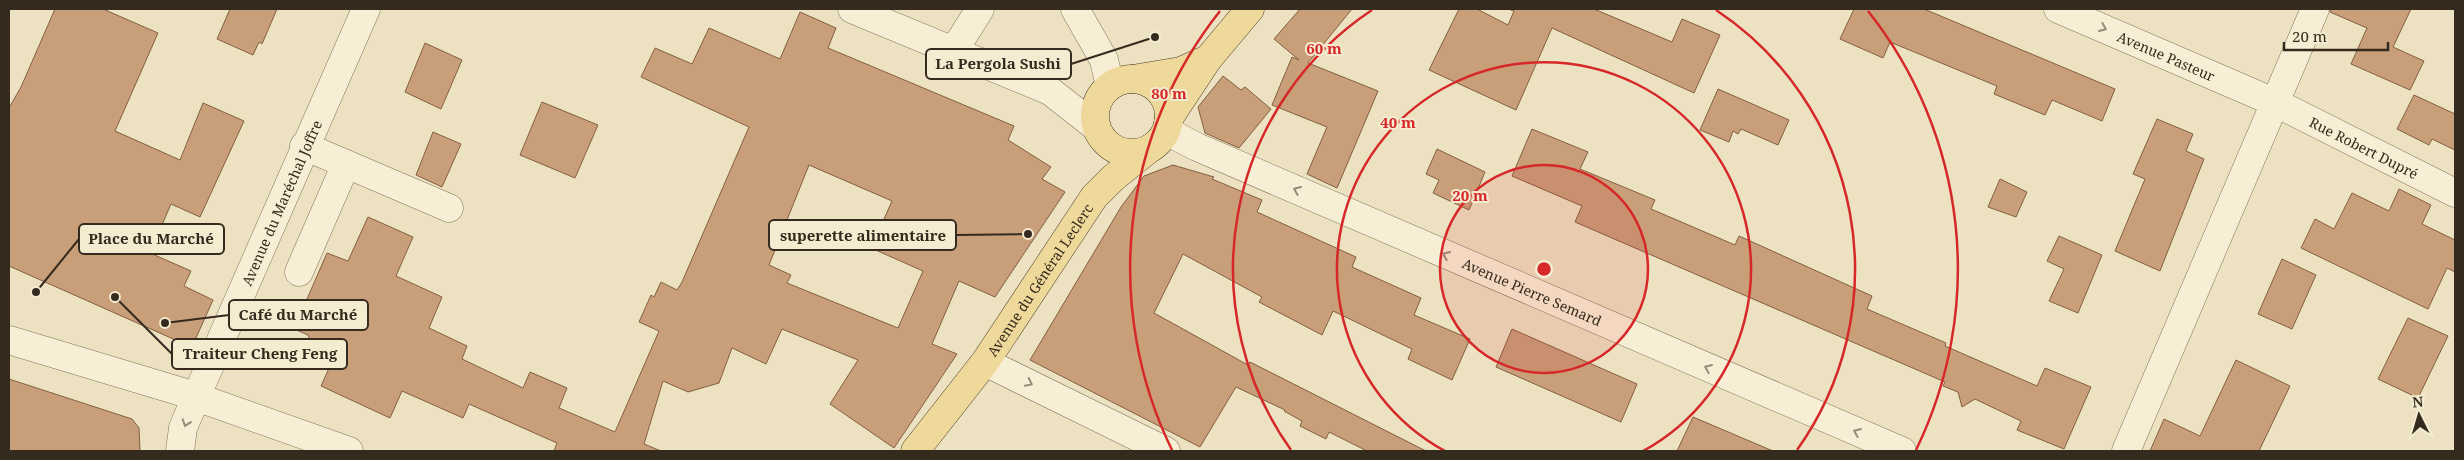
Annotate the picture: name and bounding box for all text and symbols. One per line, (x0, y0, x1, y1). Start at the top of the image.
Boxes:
scale bar (2284, 20, 2388, 52)
one-way arrow (2098, 22, 2107, 33)
street label: Avenue Pasteur (2115, 26, 2218, 85)
text: 20 m (2292, 26, 2327, 46)
text: 60 m (1306, 38, 1342, 58)
callout: La Pergola Sushi (926, 49, 1071, 79)
text: La Pergola Sushi (935, 53, 1062, 73)
text: 80 m (1151, 83, 1187, 103)
text: 40 m (1380, 112, 1416, 132)
street label: Rue Robert Dupré (2306, 112, 2422, 183)
street label: Avenue du Maréchal Joffre (237, 117, 326, 288)
text: 20 m (1452, 185, 1488, 205)
one-way arrow (1293, 186, 1302, 197)
street label: Avenue du Général Leclerc (982, 199, 1097, 360)
callout: superette alimentaire (769, 220, 956, 250)
callout: Place du Marché (79, 224, 224, 254)
text: superette alimentaire (780, 225, 946, 245)
text: Place du Marché (88, 228, 214, 248)
one-way arrow (1442, 250, 1451, 261)
street label: Avenue Pierre Semard (1460, 253, 1605, 330)
centre of rings (1535, 260, 1553, 278)
callout: Café du Marché (229, 300, 368, 330)
text: Café du Marché (239, 304, 357, 324)
callout: Traiteur Cheng Feng (172, 339, 347, 369)
text: Traiteur Cheng Feng (183, 343, 338, 363)
one-way arrow (1704, 363, 1713, 374)
one-way arrow (1024, 377, 1033, 388)
north arrow (2394, 390, 2444, 440)
text: N (2411, 392, 2424, 411)
one-way arrow (181, 419, 191, 427)
one-way arrow (1853, 427, 1862, 438)

